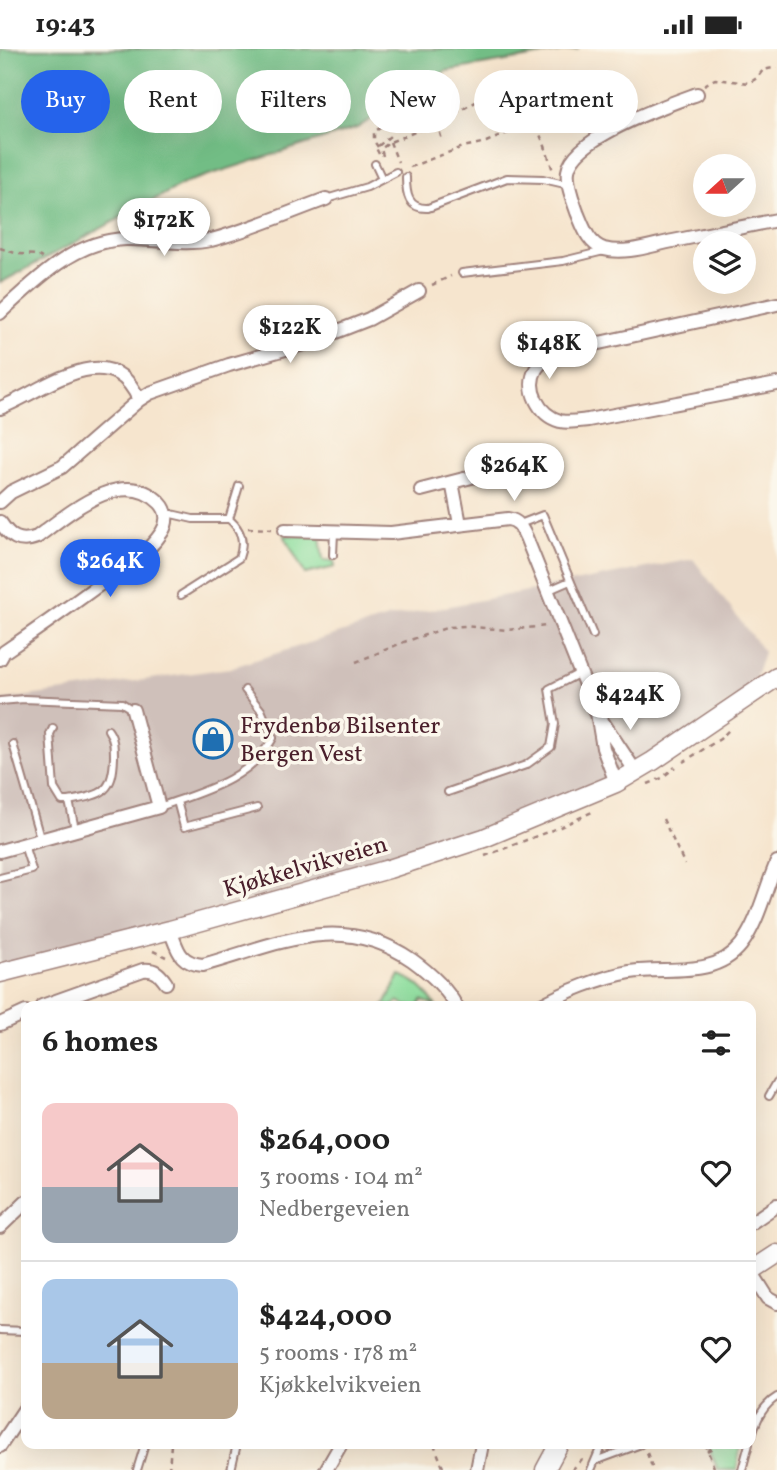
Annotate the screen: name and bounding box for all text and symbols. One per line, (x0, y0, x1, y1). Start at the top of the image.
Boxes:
text: 19:43 (35, 7, 95, 43)
chip: Buy (21, 70, 110, 133)
chip: Rent (124, 70, 222, 133)
chip: Filters (236, 70, 351, 133)
chip: New (365, 70, 460, 133)
chip: Apartment (474, 70, 638, 133)
north arrow (693, 154, 756, 217)
map controls (693, 154, 756, 294)
pin: $172K (115, 199, 213, 258)
text: $172K (133, 205, 195, 237)
button: layers (693, 231, 756, 294)
pin: $122K (241, 305, 339, 365)
text: $122K (259, 312, 321, 344)
pin: $148K (500, 321, 598, 381)
text: $148K (517, 328, 582, 360)
pin: $264K (465, 443, 563, 503)
text: $264K (480, 450, 548, 482)
pin: $264K (61, 539, 159, 599)
text: $264K (76, 546, 144, 578)
pin: $424K (581, 673, 679, 732)
text: $424K (596, 679, 665, 711)
place label: Frydenbø Bilsenter Bergen Vest (240, 710, 440, 772)
shop icon: Frydenbø Bilsenter Bergen Vest (192, 718, 234, 760)
street label: Kjøkkelvikveien (219, 828, 392, 908)
text: 6 homes (42, 1022, 158, 1064)
icon: filters (697, 1024, 735, 1062)
text: $264,000 (259, 1120, 390, 1162)
icon: home (98, 1131, 182, 1215)
icon: heart (697, 1154, 735, 1192)
text: 3 rooms · 104 m² (259, 1162, 423, 1194)
text: Nedbergeveien (259, 1194, 410, 1226)
text: $424,000 (259, 1296, 392, 1338)
icon: home (98, 1307, 182, 1391)
icon: heart (697, 1330, 735, 1368)
text: 5 rooms · 178 m² (259, 1338, 417, 1370)
text: Kjøkkelvikveien (259, 1370, 422, 1402)

